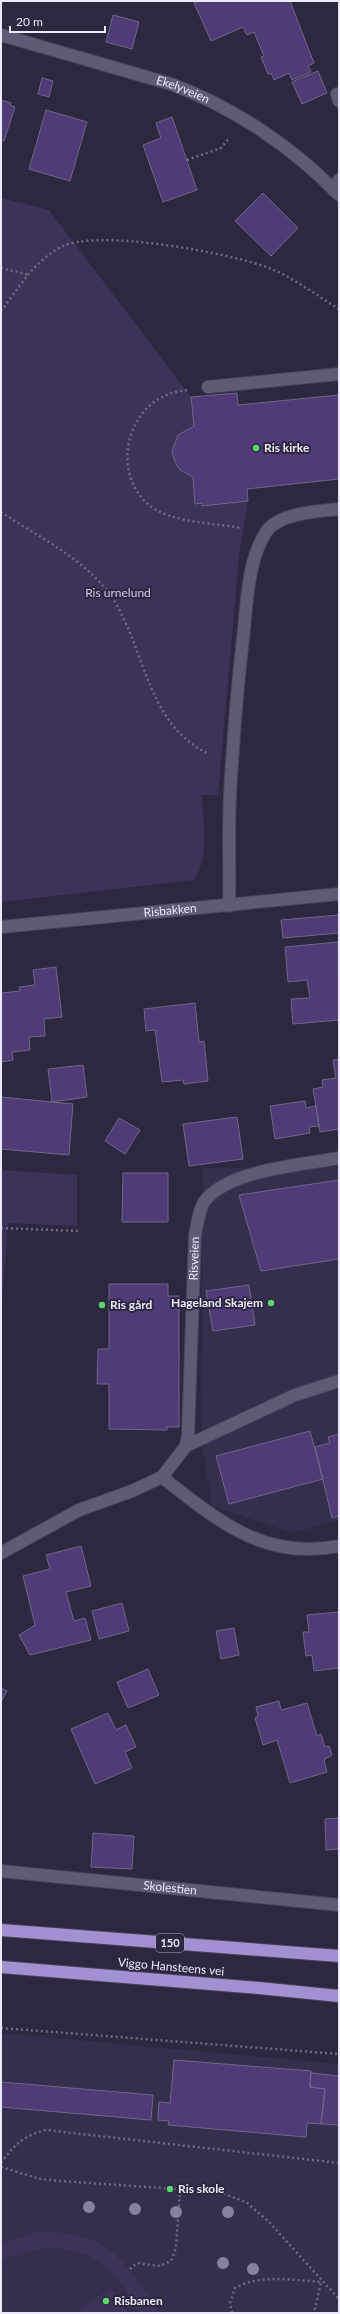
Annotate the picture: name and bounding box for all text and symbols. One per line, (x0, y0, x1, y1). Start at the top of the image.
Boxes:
scale bar (10, 8, 105, 34)
text: 20 m (16, 14, 43, 29)
street label: Ekelyveien (155, 72, 212, 107)
place label: Ris kirke (264, 440, 310, 455)
marker: Ris kirke (251, 443, 261, 453)
park label: Ris urnelund (85, 585, 151, 600)
street label: Risbakken (143, 900, 197, 920)
street label: Risveien (185, 1236, 202, 1281)
place label: Hageland Skajem (171, 1295, 263, 1310)
place label: Ris gård (110, 1297, 153, 1312)
marker: Hageland Skajem (266, 1298, 276, 1308)
marker: Ris gård (97, 1300, 107, 1310)
street label: Skolestien (143, 1877, 198, 1898)
road number: 150 (156, 1934, 184, 1952)
street label: Viggo Hansteens vei (117, 1954, 225, 1979)
place label: Ris skole (178, 2181, 225, 2196)
marker: Ris skole (165, 2184, 175, 2194)
place label: Risbanen (114, 2293, 163, 2308)
marker: Risbanen (101, 2296, 111, 2306)

